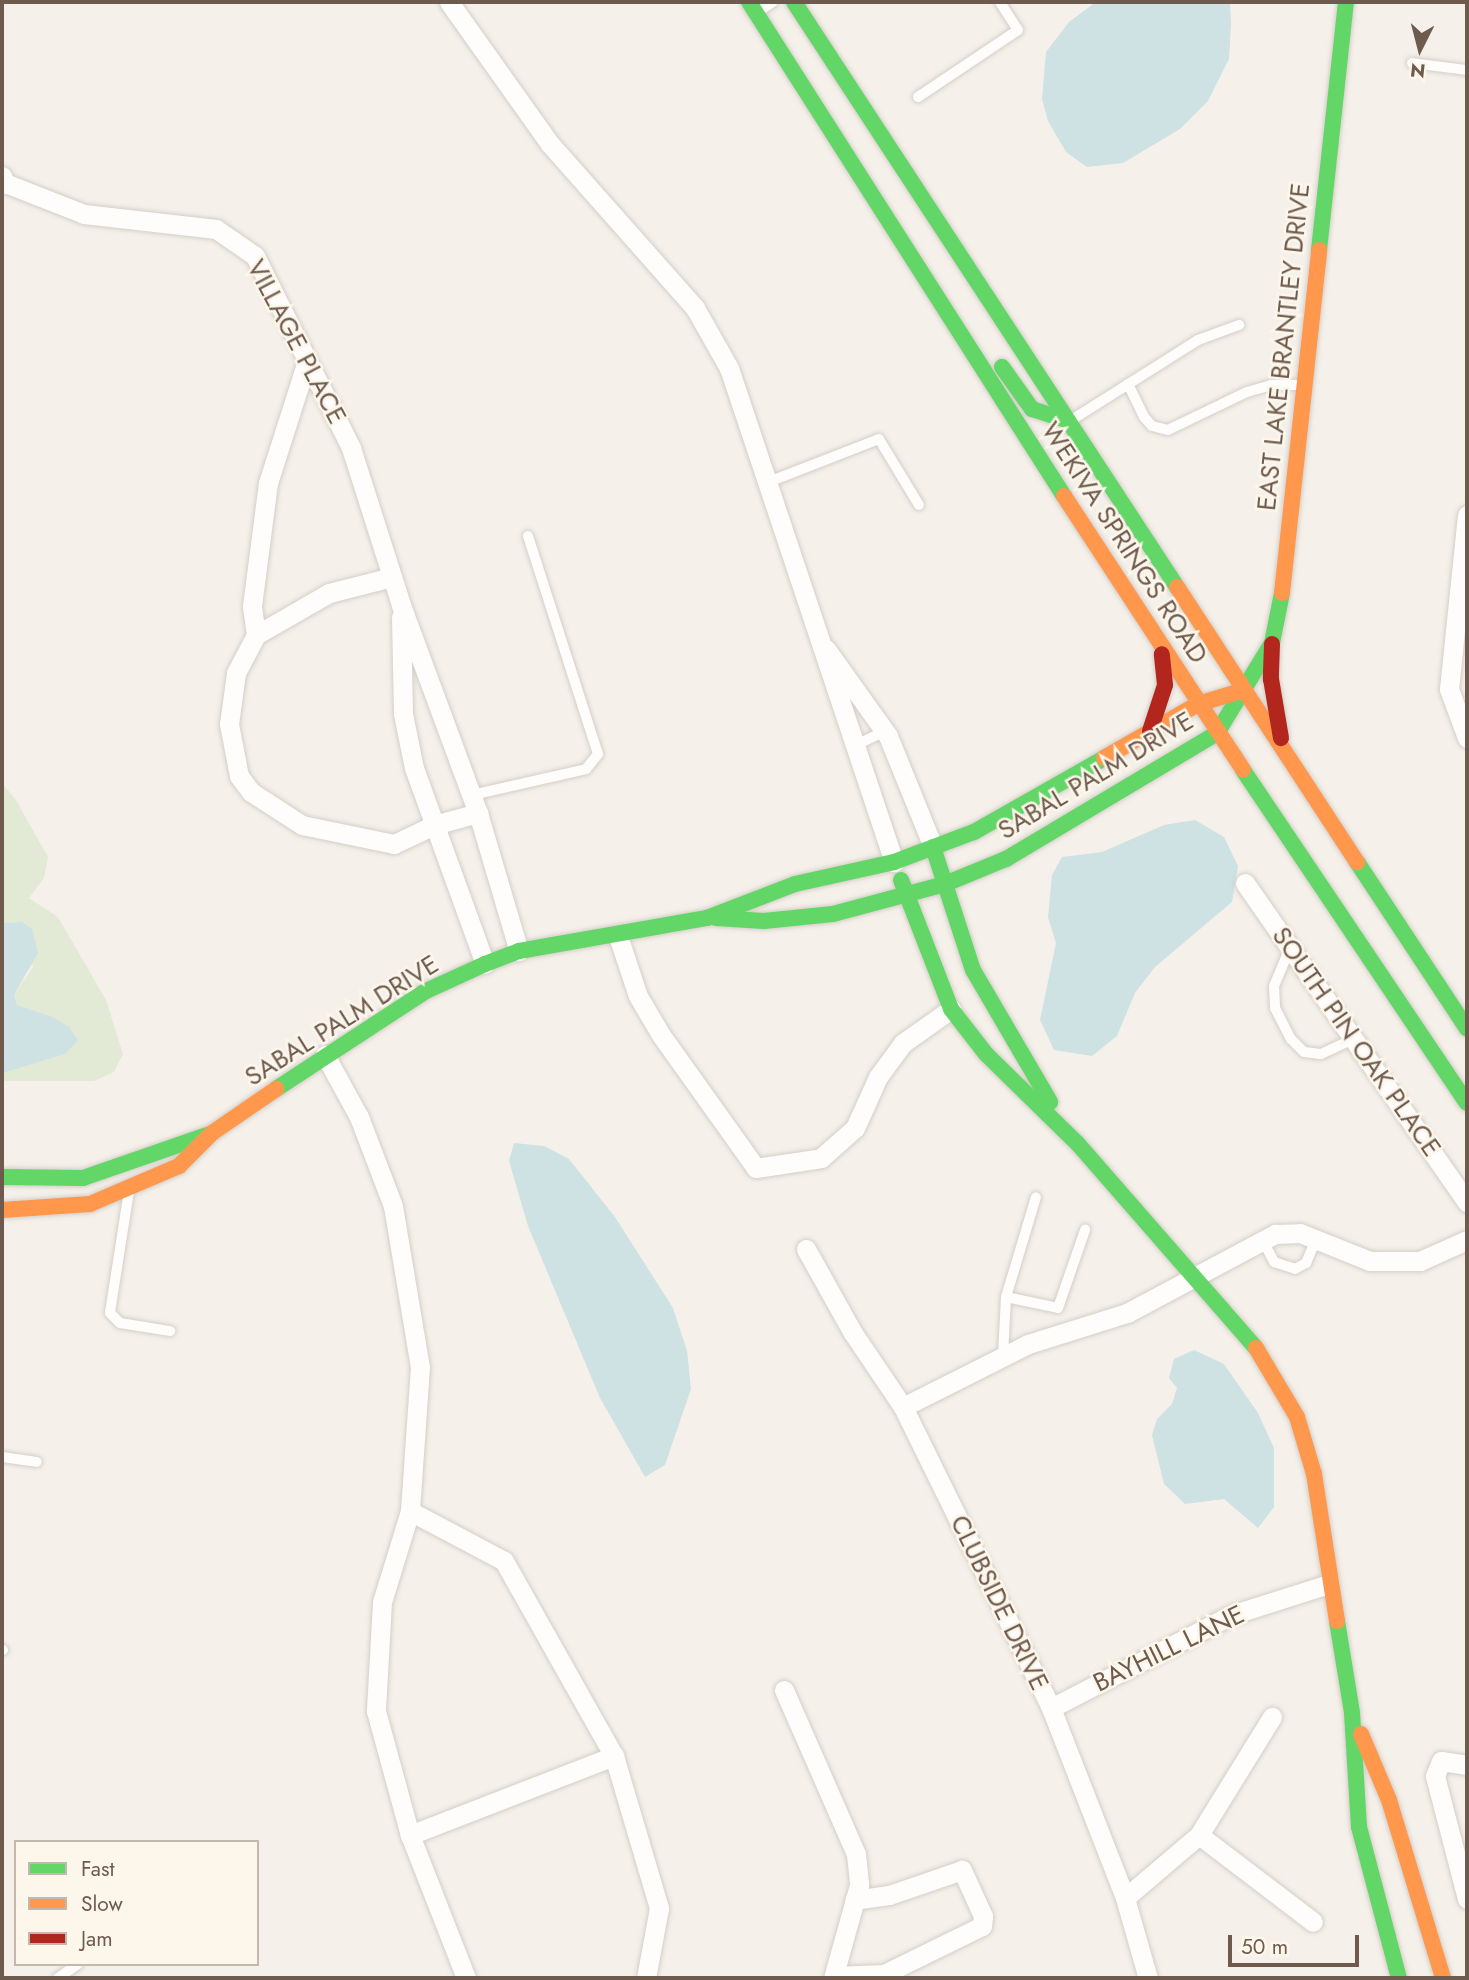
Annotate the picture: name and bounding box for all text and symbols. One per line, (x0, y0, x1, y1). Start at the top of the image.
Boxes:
north arrow (1385, 14, 1455, 84)
text: N (1409, 56, 1427, 85)
street label: EAST LAKE BRANTLEY DRIVE (1251, 182, 1317, 512)
street label: VILLAGE PLACE (240, 255, 352, 429)
street label: WEKIVA SPRINGS ROAD (1034, 416, 1214, 670)
street label: SABAL PALM DRIVE (993, 705, 1199, 847)
street label: SOUTH PIN OAK PLACE (1265, 921, 1447, 1163)
street label: SABAL PALM DRIVE (239, 949, 445, 1093)
street label: CLUBSIDE DRIVE (943, 1510, 1055, 1696)
street label: BAYHILL LANE (1088, 1599, 1250, 1699)
legend (14, 1840, 259, 1966)
text: Fast (81, 1854, 114, 1884)
text: Slow (81, 1889, 123, 1919)
scale bar (1231, 1920, 1362, 1964)
text: Jam (81, 1924, 113, 1954)
text: 50 m (1241, 1932, 1288, 1962)

